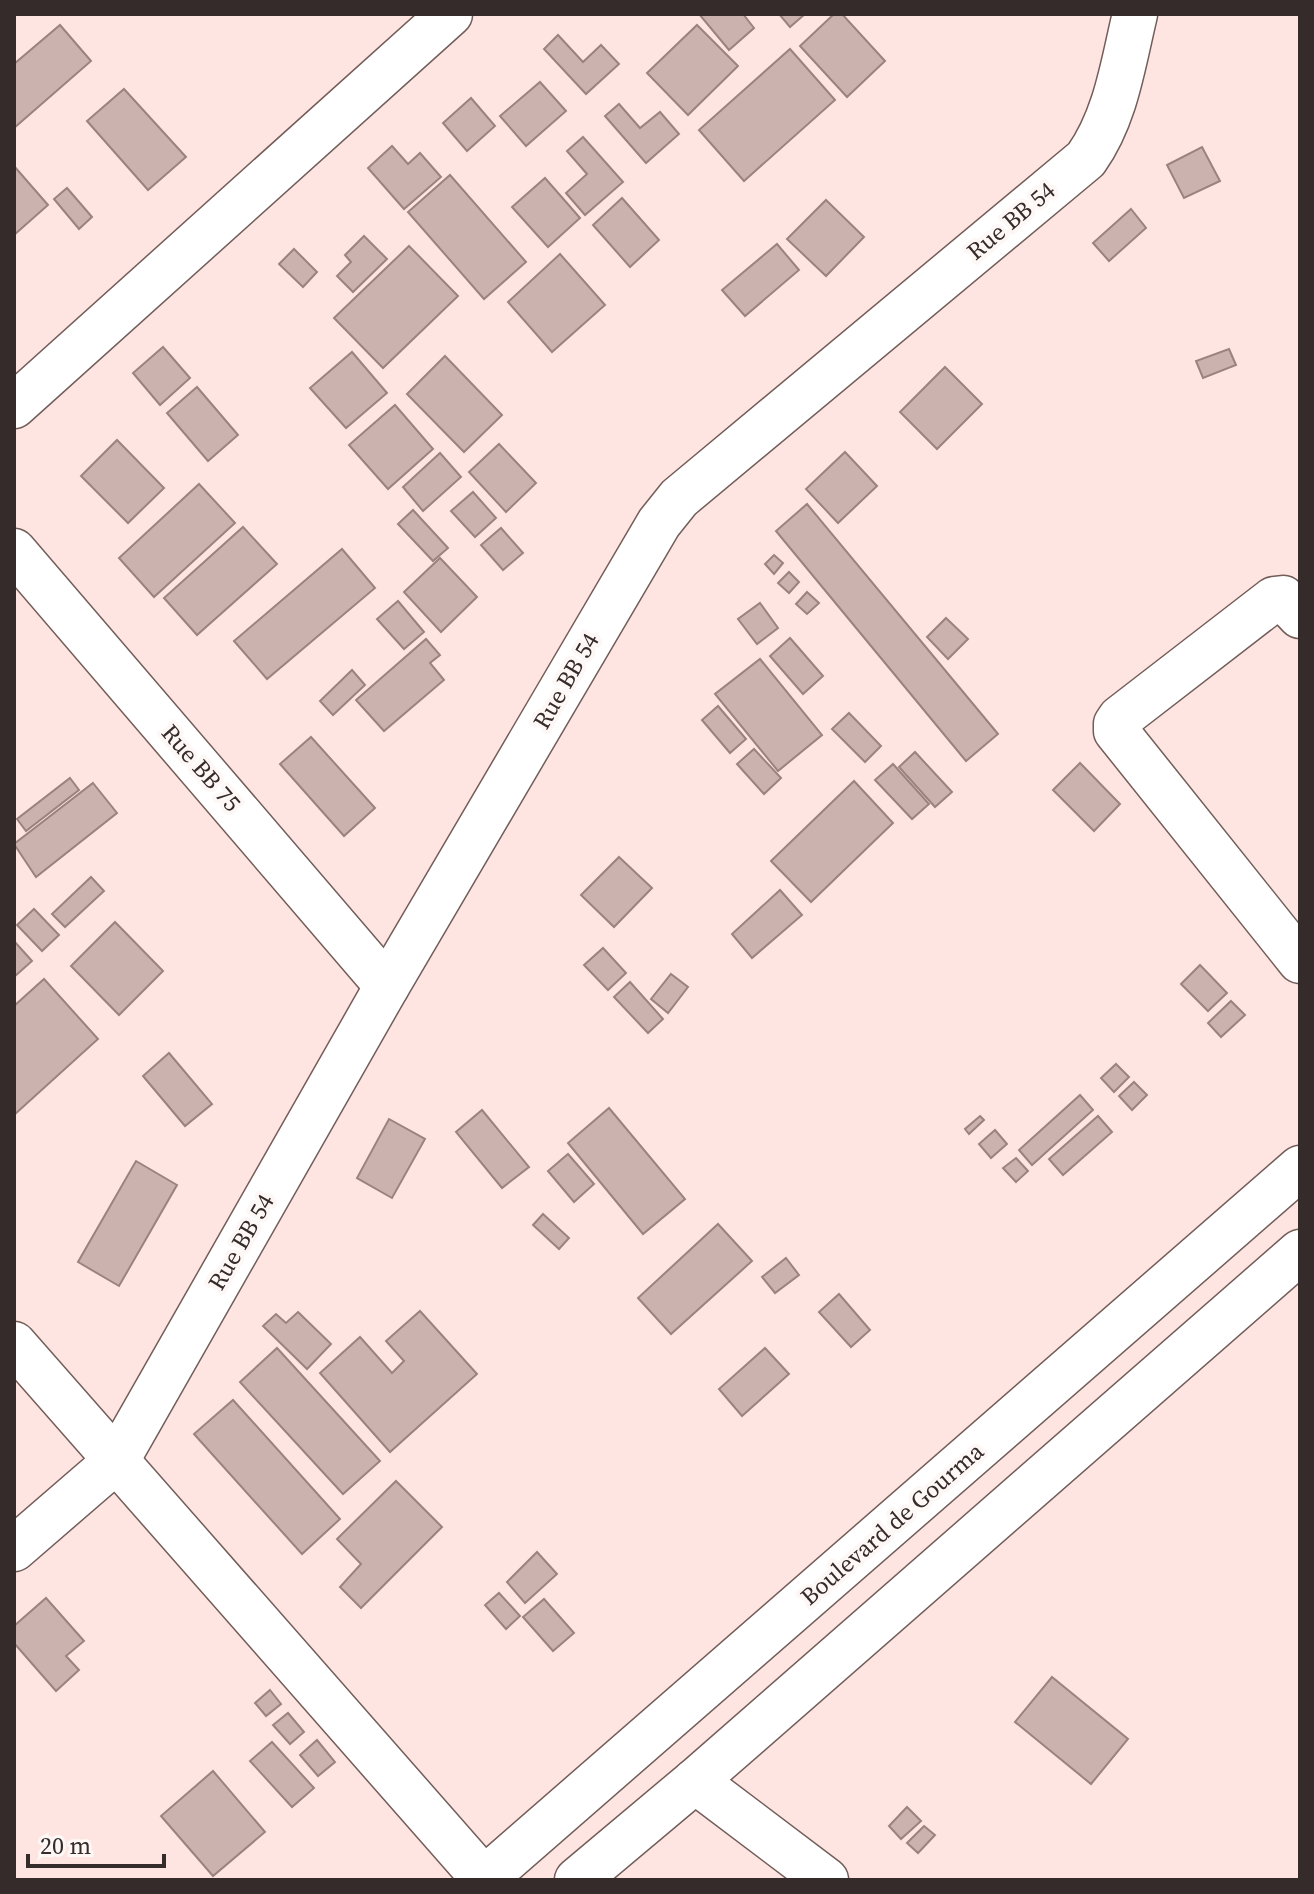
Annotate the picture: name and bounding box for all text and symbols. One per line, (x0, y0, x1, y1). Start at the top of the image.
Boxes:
street label: Rue BB 54 (959, 174, 1062, 267)
street label: Rue BB 54 (525, 627, 606, 735)
street label: Rue BB 75 (154, 717, 249, 819)
street label: Rue BB 54 (200, 1188, 281, 1296)
street label: Boulevard de Gourma (793, 1434, 991, 1612)
scale bar (28, 1818, 164, 1868)
text: 20 m (40, 1829, 91, 1862)

